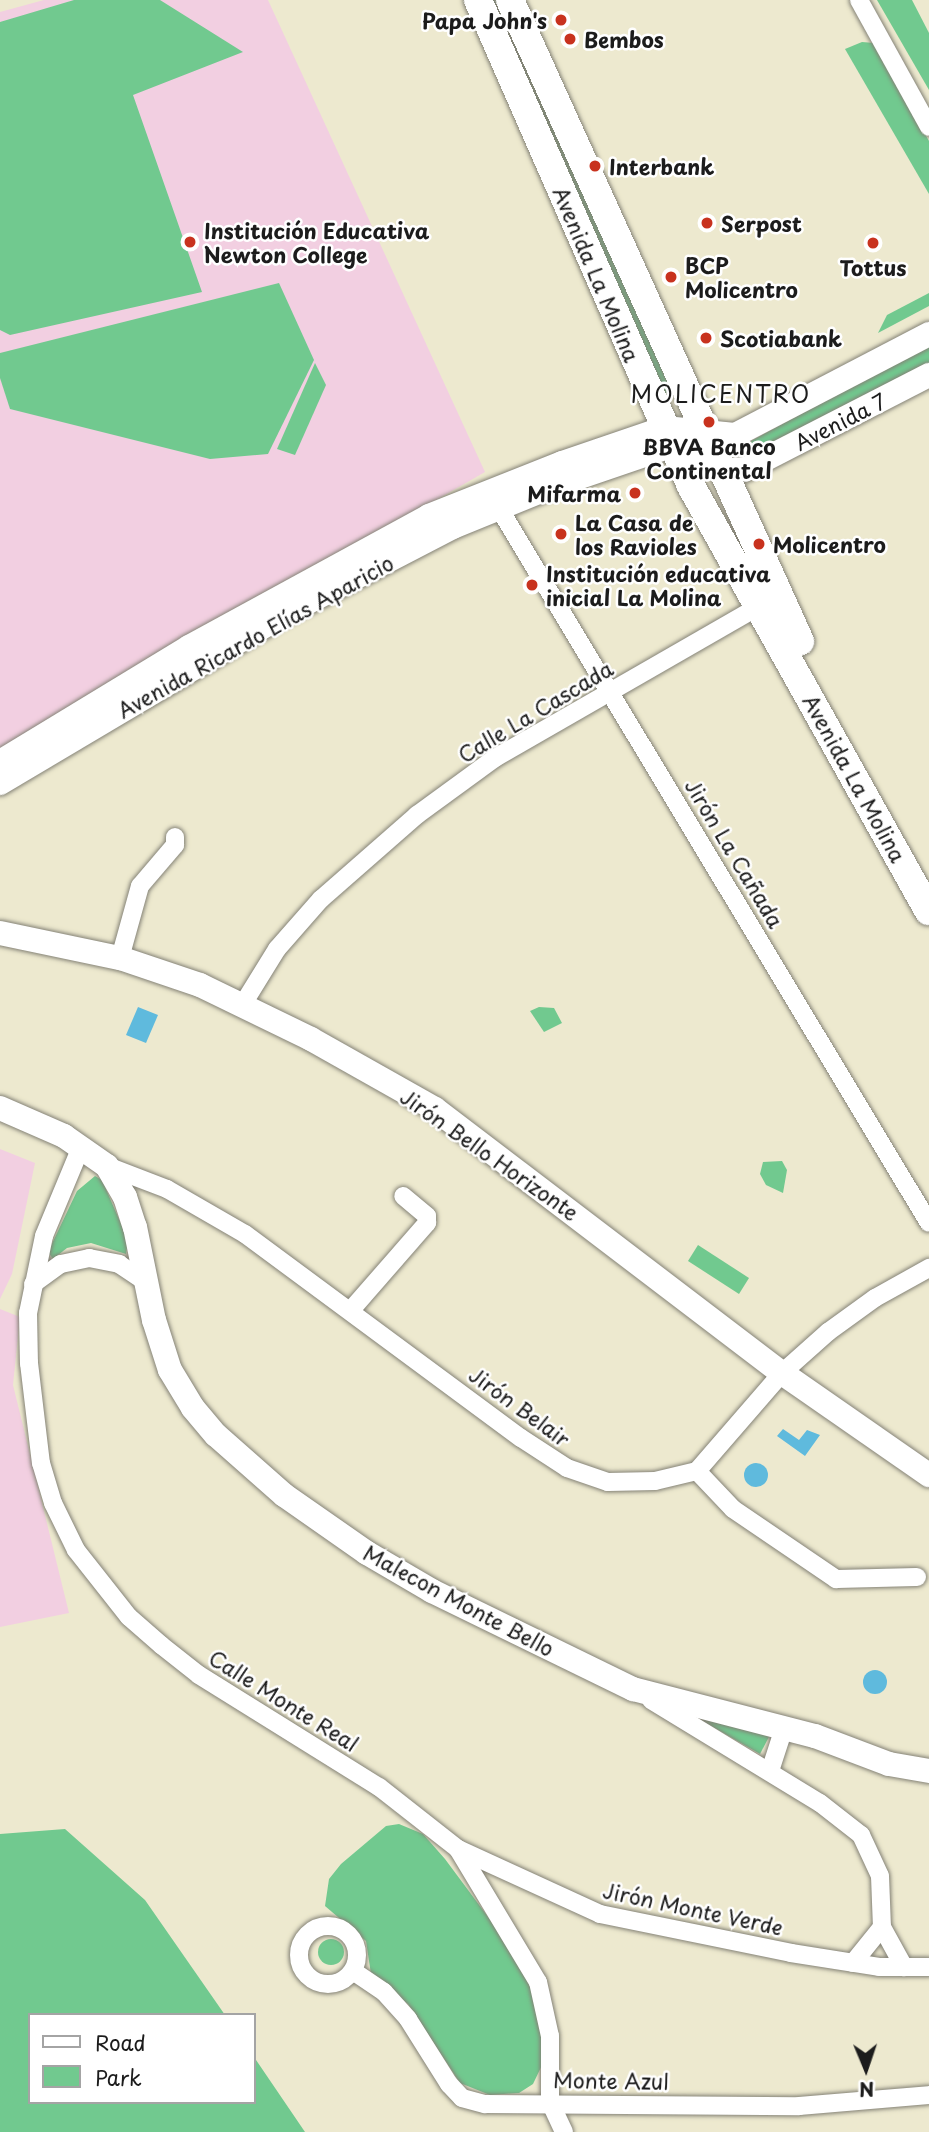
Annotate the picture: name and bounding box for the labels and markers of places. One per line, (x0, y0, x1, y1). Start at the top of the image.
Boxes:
place label: Papa John's (420, 7, 547, 33)
marker: Papa John's (553, 12, 569, 28)
place label: Bembos (584, 26, 664, 52)
marker: Bembos (562, 31, 578, 47)
place label: Interbank (609, 153, 714, 179)
marker: Interbank (587, 158, 603, 174)
place label: Serpost (721, 210, 802, 236)
marker: Serpost (699, 215, 715, 231)
place label: Institución Educativa Newton College (204, 217, 430, 267)
marker: Institución Educativa Newton College (182, 234, 198, 250)
marker: Tottus (865, 235, 881, 251)
place label: BCP Molicentro (685, 252, 798, 302)
place label: Tottus (839, 254, 907, 280)
marker: BCP Molicentro (663, 269, 679, 285)
place label: Scotiabank (720, 325, 842, 351)
marker: Scotiabank (698, 330, 714, 346)
marker: BBVA Banco Continental (701, 414, 717, 430)
place label: BBVA Banco Continental (643, 433, 775, 483)
place label: Mifarma (527, 480, 621, 506)
marker: Mifarma (627, 485, 643, 501)
place label: La Casa de los Ravioles (575, 509, 697, 559)
marker: La Casa de los Ravioles (553, 526, 569, 542)
place label: Molicentro (773, 531, 886, 557)
marker: Molicentro (751, 536, 767, 552)
place label: Institución educativa inicial La Molina (546, 560, 771, 610)
marker: Institución educativa inicial La Molina (524, 577, 540, 593)

